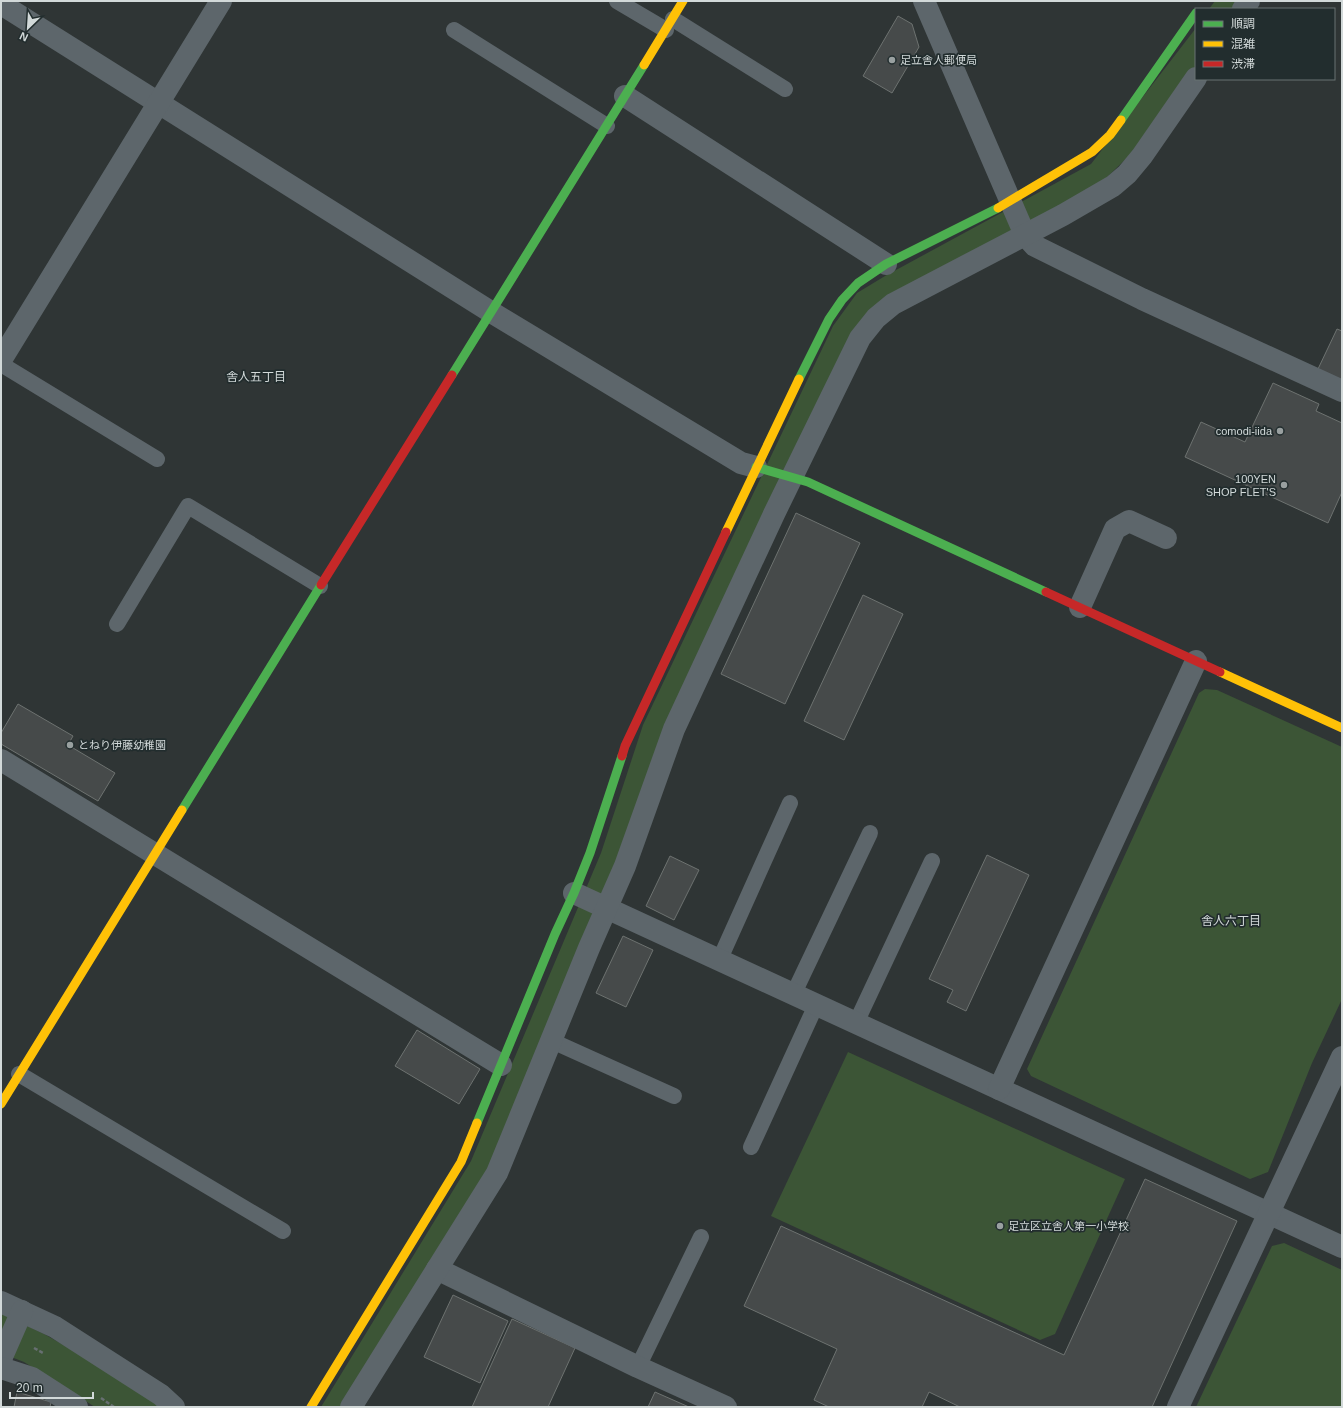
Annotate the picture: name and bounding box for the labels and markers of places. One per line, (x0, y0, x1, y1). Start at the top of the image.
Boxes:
place label: 足立舎人郵便局 (900, 54, 977, 66)
marker: 足立舎人郵便局 (887, 55, 897, 65)
place label: comodi-iida (1216, 425, 1273, 437)
marker: comodi-iida (1275, 426, 1285, 436)
place label: 100YEN SHOP FLET'S (1206, 473, 1276, 498)
marker: 100YEN SHOP FLET'S (1279, 480, 1289, 490)
place label: とねり伊藤幼稚園 (78, 739, 166, 751)
marker: とねり伊藤幼稚園 (65, 740, 75, 750)
place label: 足立区立舎人第一小学校 (1008, 1220, 1129, 1232)
marker: 足立区立舎人第一小学校 (995, 1221, 1005, 1231)

